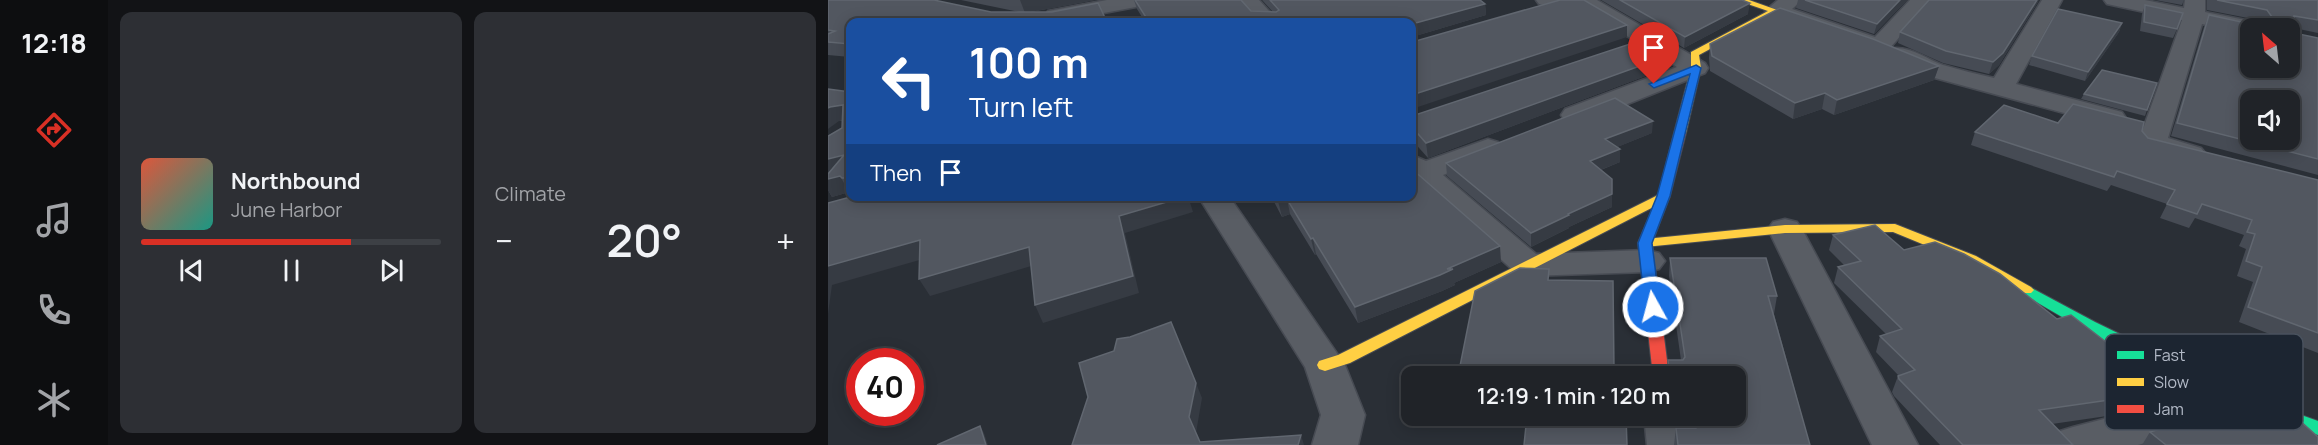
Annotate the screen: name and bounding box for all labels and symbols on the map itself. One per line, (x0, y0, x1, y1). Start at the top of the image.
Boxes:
north arrow (2240, 18, 2300, 78)
pin (1628, 22, 1679, 84)
position arrow (1621, 275, 1685, 339)
legend (2105, 334, 2303, 430)
text: Fast (2154, 344, 2185, 366)
speed limit sign: 40 (846, 348, 924, 426)
text: Slow (2154, 371, 2189, 393)
text: Jam (2154, 398, 2184, 420)

